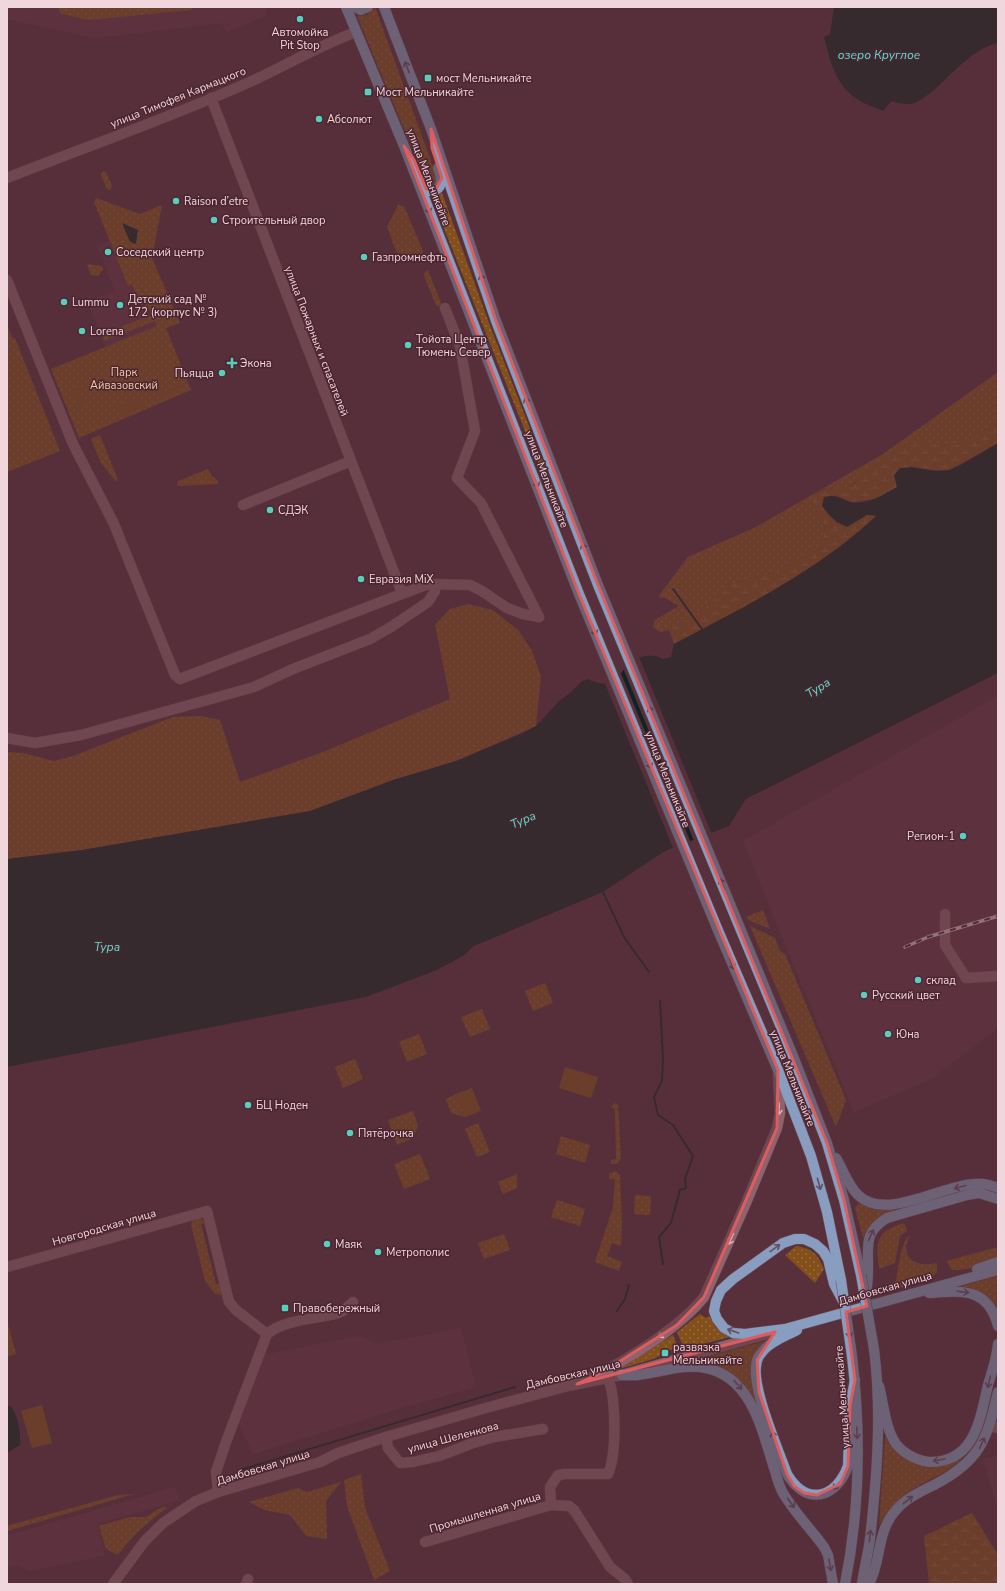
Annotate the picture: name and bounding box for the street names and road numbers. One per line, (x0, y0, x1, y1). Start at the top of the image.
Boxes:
street label: улица Тимофея Кармацкого (108, 63, 248, 132)
street label: улица Мельникайте (403, 126, 454, 228)
street label: улица Пожарных и спасателей (281, 264, 352, 418)
street label: улица Мельникайте (521, 428, 572, 530)
street label: улица Мельникайте (641, 729, 694, 830)
street label: улица Мельникайте (766, 1028, 819, 1129)
street label: Новгородская улица (51, 1205, 158, 1249)
street label: Дамбовская улица (837, 1268, 934, 1309)
street label: улица Мельникайте (831, 1345, 854, 1449)
street label: Дамбовская улица (524, 1356, 622, 1393)
street label: улица Шеленкова (406, 1418, 500, 1457)
street label: Дамбовская улица (215, 1446, 312, 1489)
street label: Промышленная улица (428, 1488, 543, 1537)

